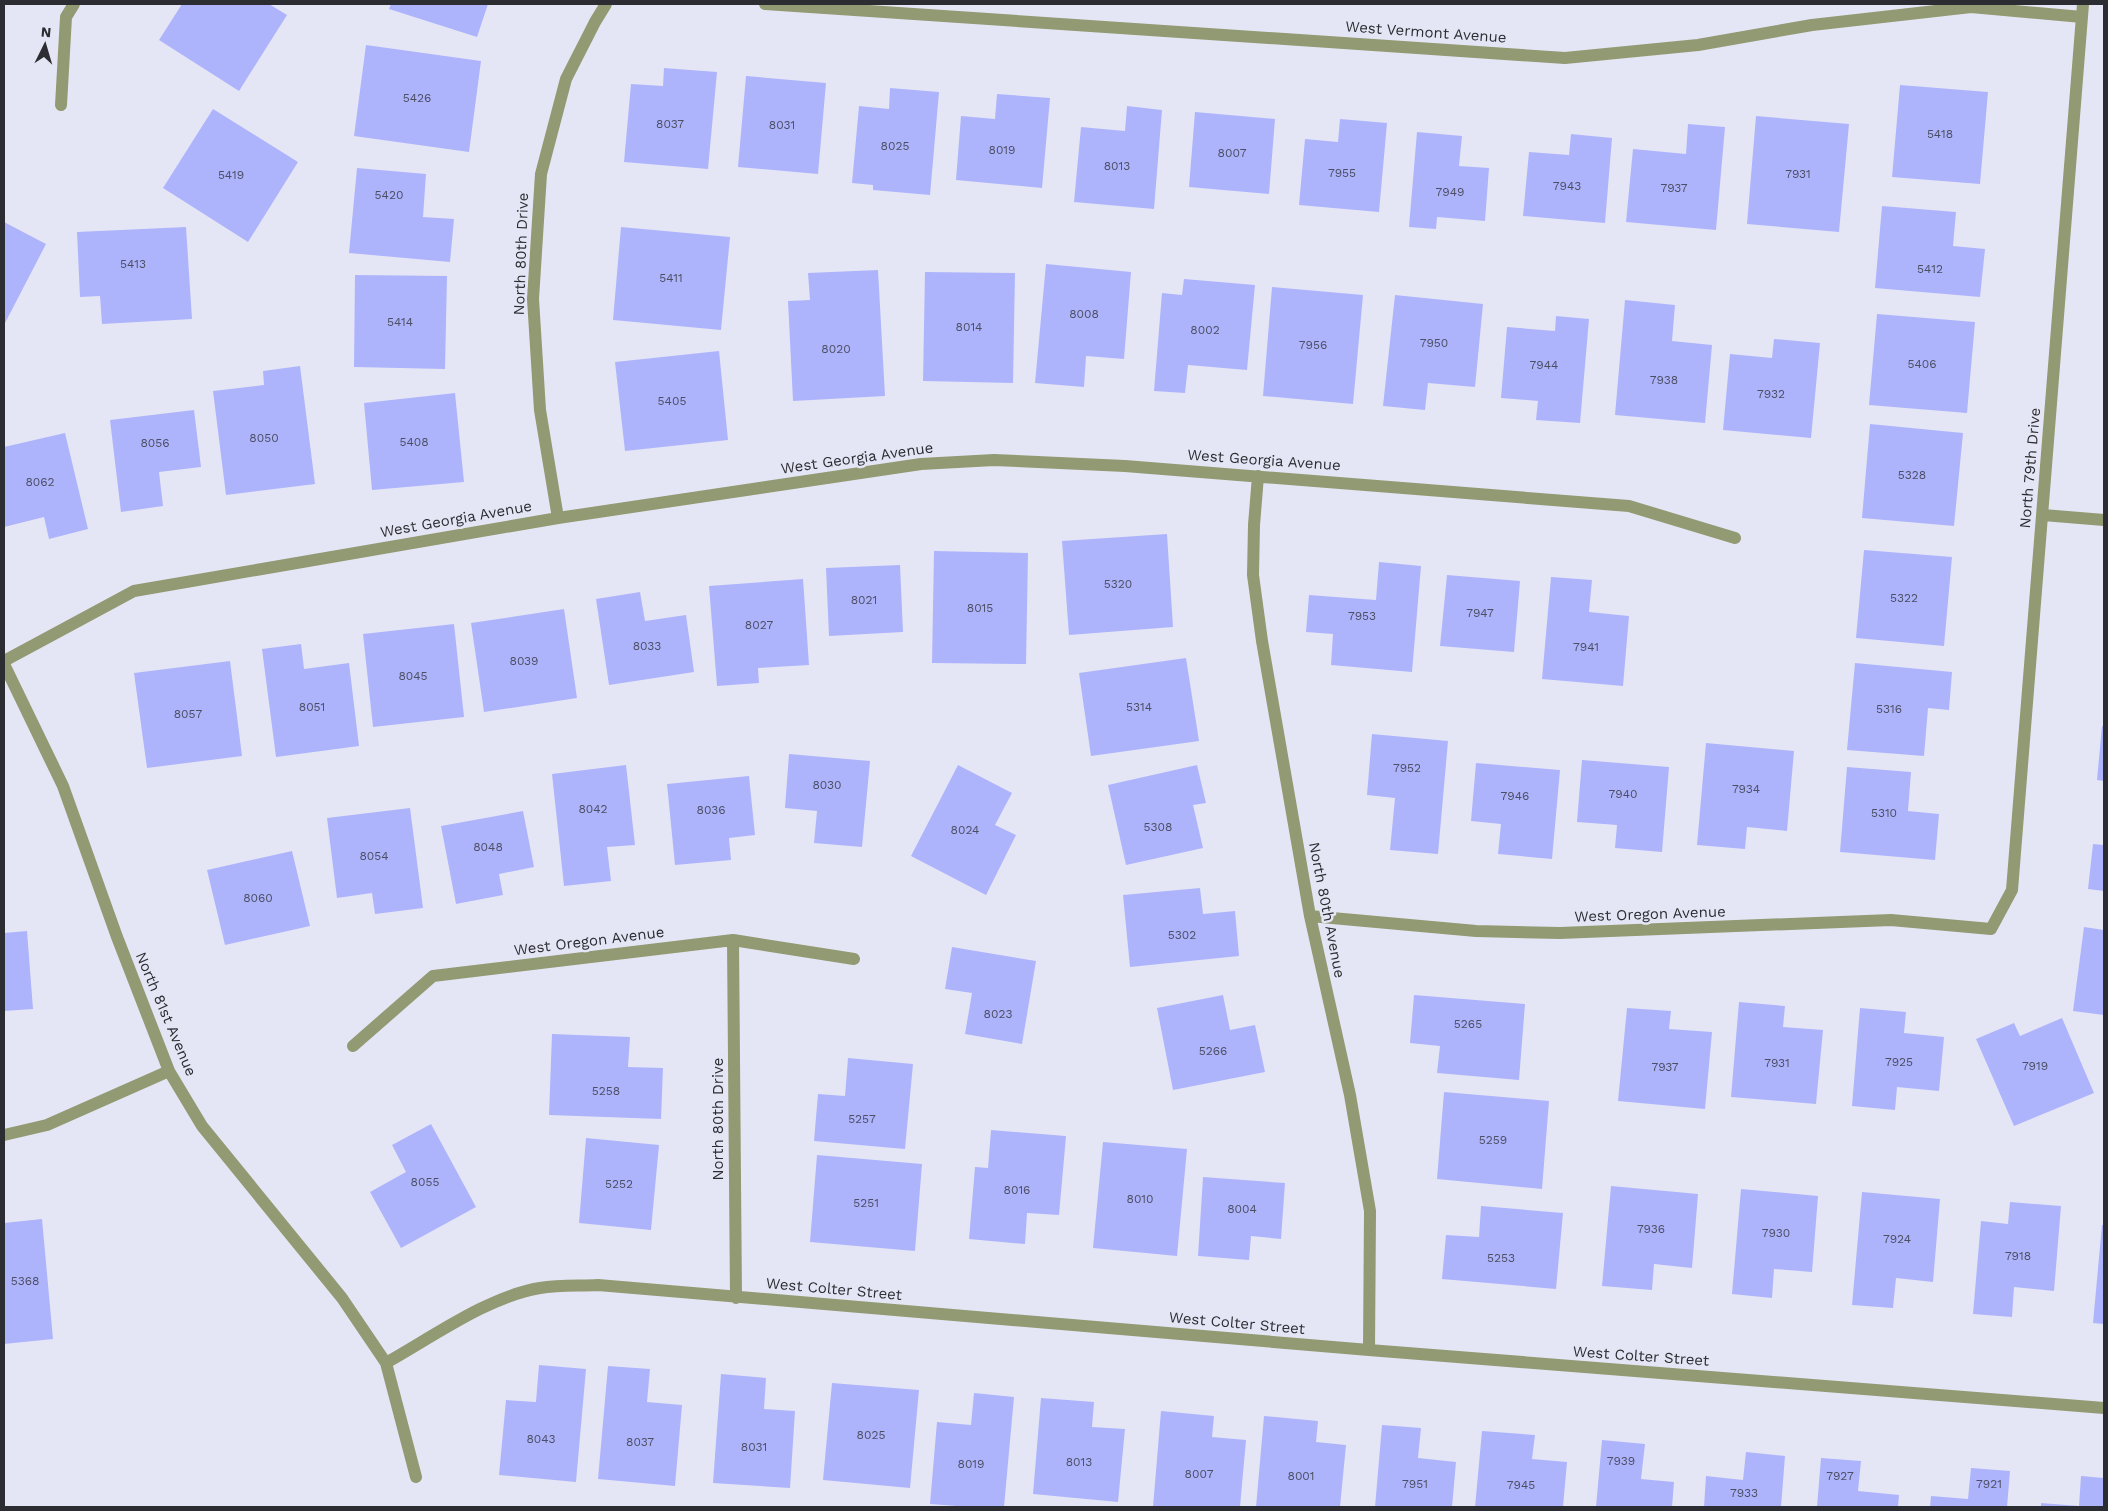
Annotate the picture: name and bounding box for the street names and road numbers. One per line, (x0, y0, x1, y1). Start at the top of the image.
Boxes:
street label: West Vermont Avenue (1345, 17, 1507, 47)
street label: North 80th Drive (510, 192, 532, 316)
street label: North 79th Drive (2016, 407, 2044, 529)
street label: West Georgia Avenue (780, 438, 934, 478)
street label: West Georgia Avenue (1187, 446, 1341, 474)
street label: West Georgia Avenue (379, 497, 533, 541)
street label: North 80th Avenue (1305, 841, 1349, 979)
street label: West Oregon Avenue (1574, 902, 1726, 926)
street label: West Oregon Avenue (513, 923, 665, 959)
street label: North 81st Avenue (132, 949, 200, 1079)
street label: North 80th Drive (709, 1058, 727, 1180)
street label: West Colter Street (765, 1274, 903, 1304)
street label: West Colter Street (1168, 1308, 1306, 1338)
street label: West Colter Street (1572, 1342, 1710, 1370)

